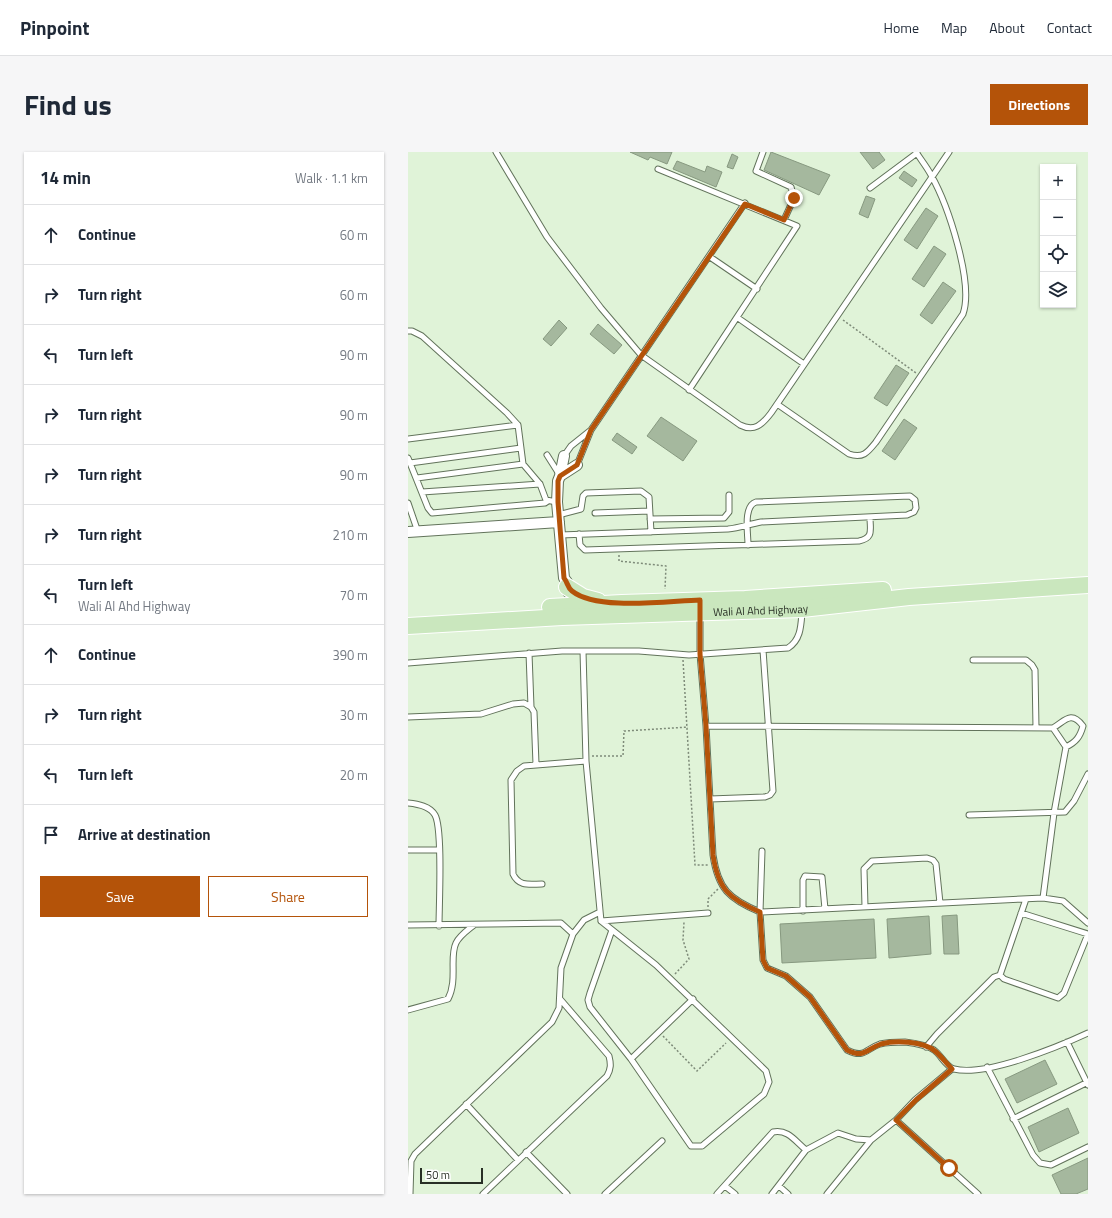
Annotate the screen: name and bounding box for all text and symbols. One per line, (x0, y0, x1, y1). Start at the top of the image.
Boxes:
text: Pinpoint (20, 13, 89, 42)
text: Home (884, 17, 919, 38)
text: Map (941, 17, 967, 38)
text: About (989, 17, 1025, 38)
text: Contact (1047, 17, 1092, 38)
text: Find us (24, 83, 112, 126)
button: Directions (990, 84, 1088, 125)
map controls (1040, 164, 1076, 308)
button: + (1040, 164, 1076, 200)
text: 14 min (40, 165, 91, 191)
text: Walk · 1.1 km (295, 168, 368, 188)
route end (785, 189, 803, 207)
button: − (1040, 200, 1076, 236)
text: Continue (78, 223, 136, 246)
icon: ahead (40, 224, 62, 246)
text: 60 m (340, 225, 368, 245)
button: locate (1040, 236, 1076, 272)
button: layers (1040, 272, 1076, 308)
text: Turn right (78, 283, 142, 306)
icon: right (40, 284, 62, 306)
text: 60 m (340, 285, 368, 305)
text: Turn left (78, 343, 133, 366)
icon: left (40, 344, 62, 366)
text: 90 m (340, 345, 368, 365)
text: Turn right (78, 403, 142, 426)
icon: right (40, 404, 62, 426)
text: 90 m (340, 405, 368, 425)
text: Turn right (78, 463, 142, 486)
icon: right (40, 464, 62, 486)
text: 90 m (340, 465, 368, 485)
text: Turn right (78, 523, 142, 546)
icon: right (40, 524, 62, 546)
text: 210 m (332, 525, 368, 545)
text: Turn left (78, 573, 133, 596)
icon: left (40, 584, 62, 606)
text: 70 m (340, 585, 368, 605)
text: Wali Al Ahd Highway (78, 596, 190, 616)
street label: Wali Al Ahd Highway (713, 600, 810, 620)
text: Continue (78, 643, 136, 666)
icon: ahead (40, 644, 62, 666)
text: 390 m (332, 645, 368, 665)
text: Turn right (78, 703, 142, 726)
icon: right (40, 704, 62, 726)
text: 30 m (340, 705, 368, 725)
text: Turn left (78, 763, 133, 786)
icon: left (40, 764, 62, 786)
text: 20 m (340, 765, 368, 785)
text: Arrive at destination (78, 823, 211, 846)
icon: arrive (40, 824, 62, 846)
button: Save (40, 876, 200, 917)
button: Share (208, 876, 368, 917)
route start (940, 1159, 958, 1177)
scale bar (420, 1166, 483, 1185)
text: 50 m (426, 1167, 450, 1183)

